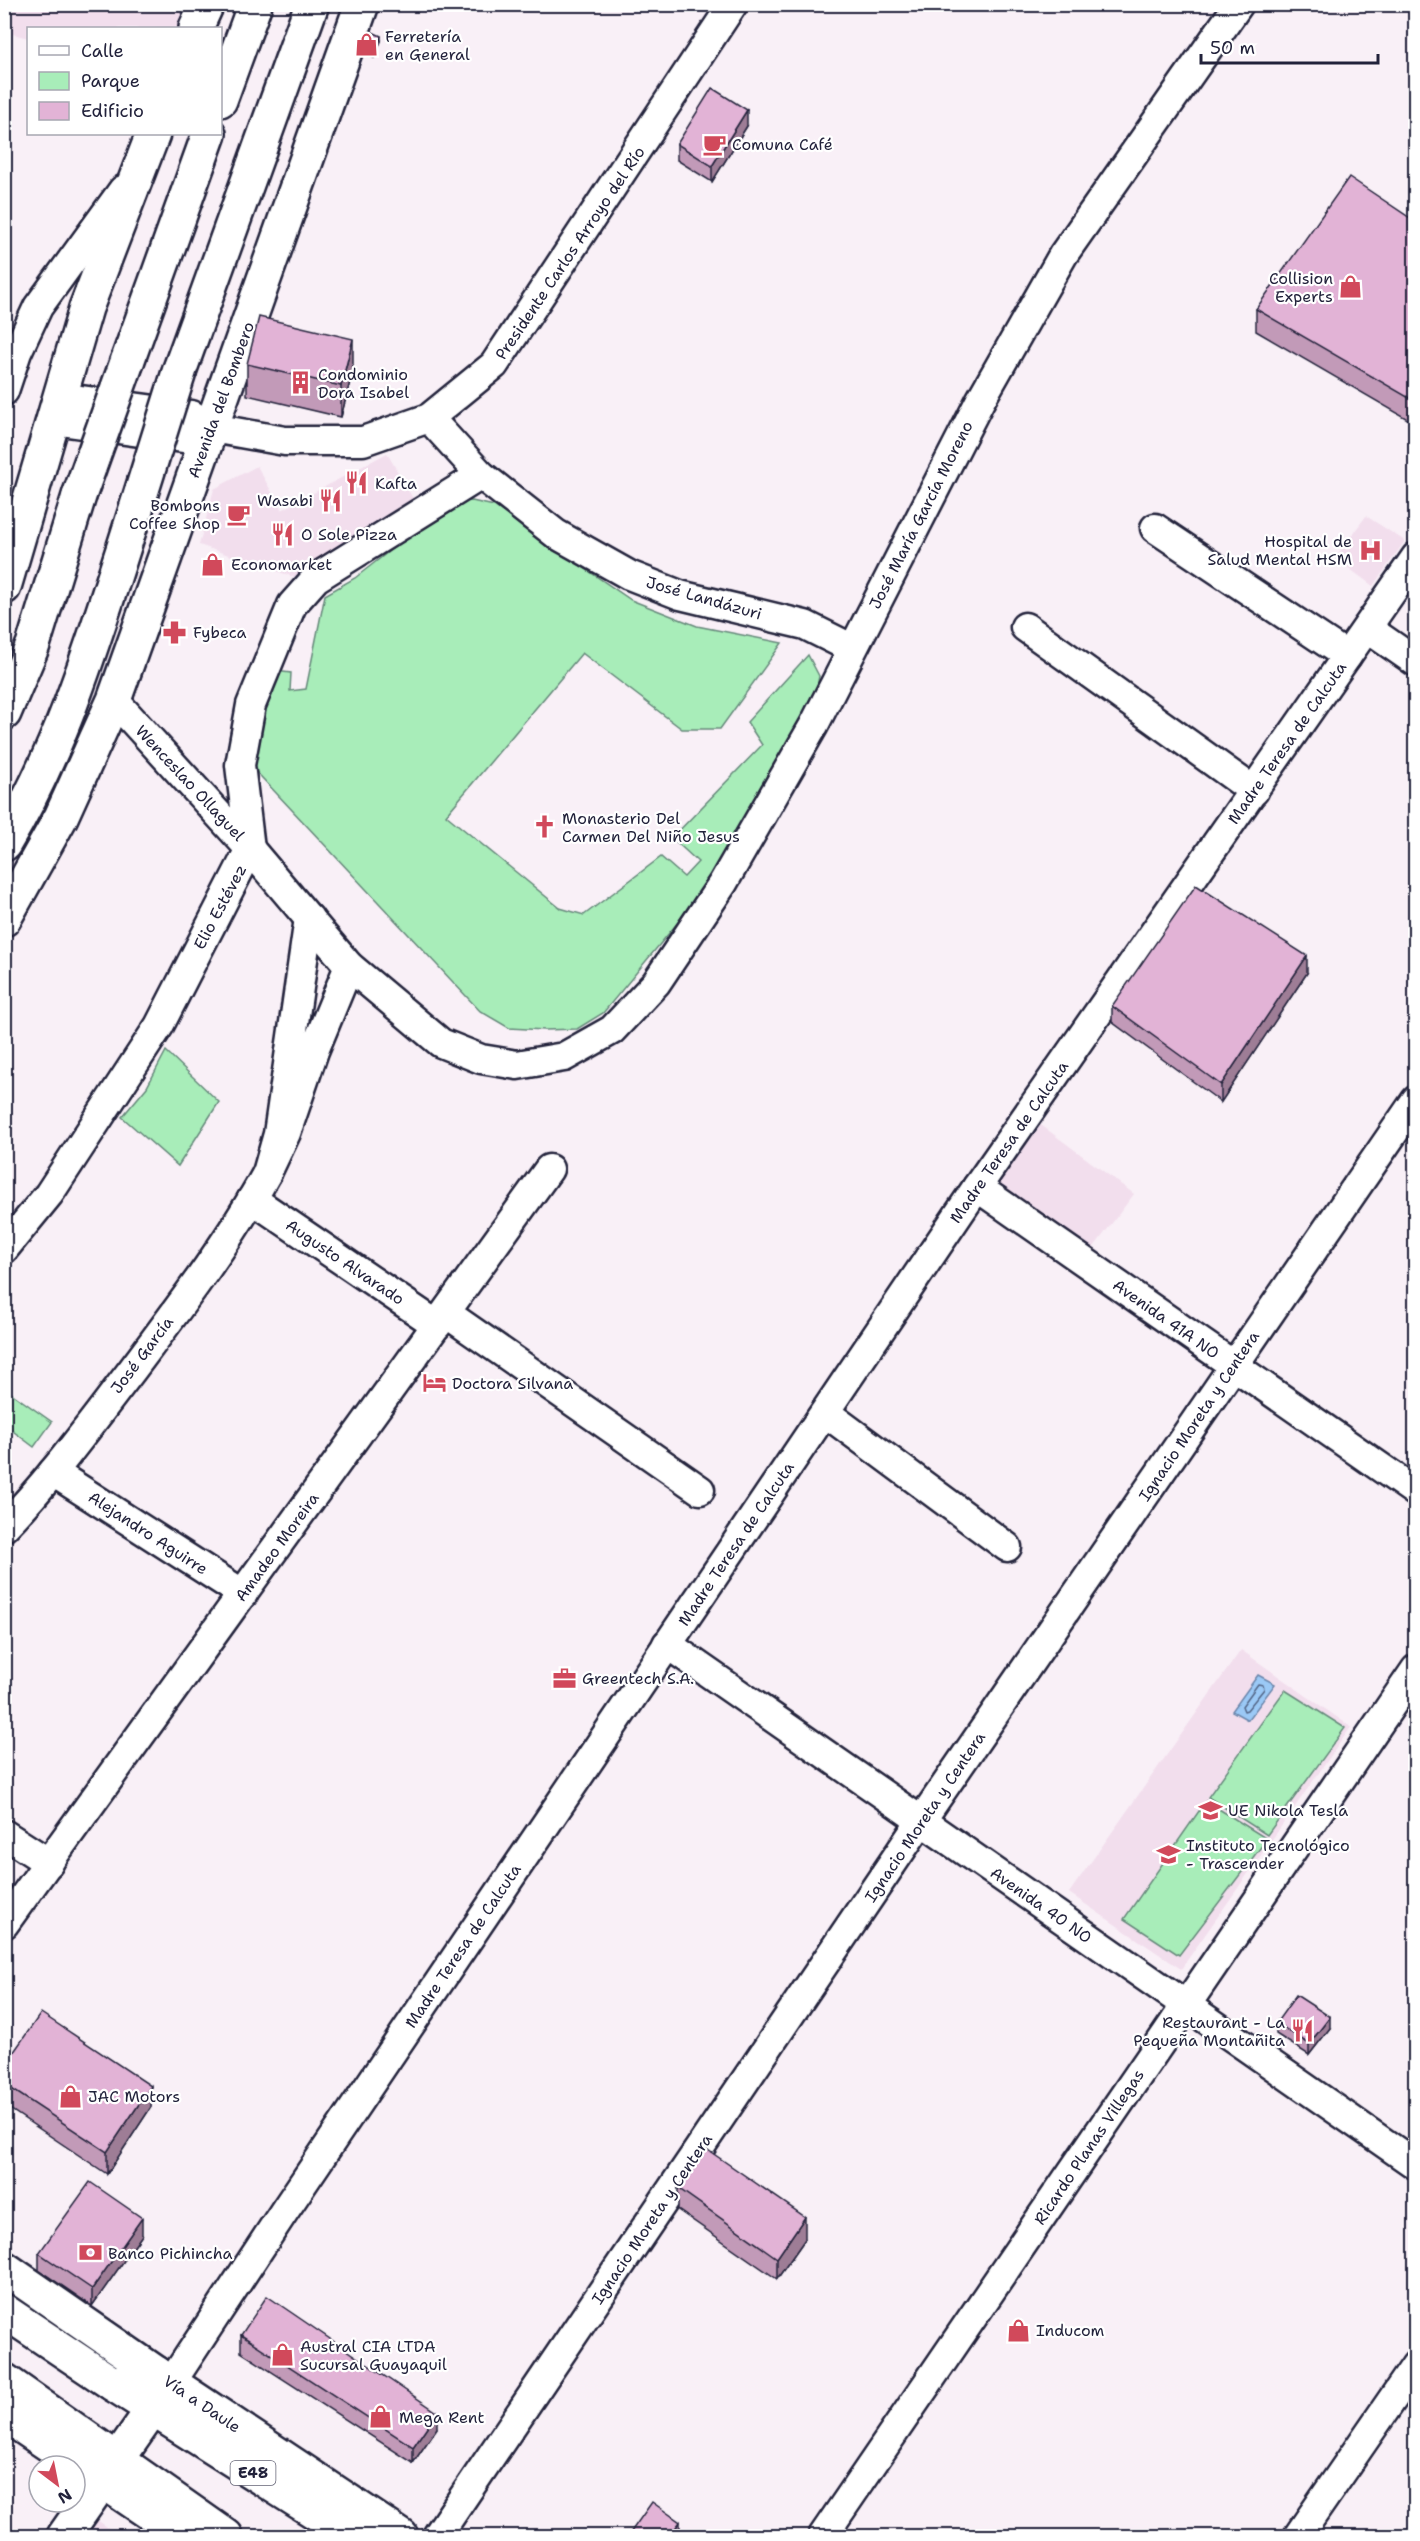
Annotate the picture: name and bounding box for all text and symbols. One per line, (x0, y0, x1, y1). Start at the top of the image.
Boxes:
place label: Ferretería en General (385, 26, 470, 65)
legend (27, 27, 222, 135)
scale bar (1201, 27, 1378, 65)
shop icon: Ferretería en General (354, 32, 380, 58)
text: 50 m (1210, 36, 1255, 60)
text: Calle (81, 39, 124, 63)
text: Parque (81, 69, 140, 93)
text: Edificio (81, 99, 144, 123)
cafe icon: Comuna Café (701, 131, 727, 157)
place label: Comuna Café (732, 134, 833, 155)
street label: Presidente Carlos Arroyo del Río (491, 142, 649, 364)
place label: Collision Experts (1269, 268, 1333, 307)
shop icon: Collision Experts (1338, 274, 1364, 300)
street label: Avenida del Bombero (183, 319, 259, 481)
place label: Condominio Dora Isabel (318, 364, 409, 403)
building icon: Condominio Dora Isabel (287, 370, 313, 396)
street label: José María García Moreno (864, 417, 978, 613)
restaurant icon: Kafta (344, 470, 370, 496)
place label: Kafta (375, 473, 417, 494)
restaurant icon: Wasabi (318, 487, 344, 513)
place label: Wasabi (257, 490, 313, 511)
place label: Bombons Coffee Shop (129, 495, 220, 534)
cafe icon: Bombons Coffee Shop (225, 501, 251, 527)
restaurant icon: O Sole Pizza (270, 521, 296, 547)
place label: O Sole Pizza (301, 524, 397, 545)
place label: Hospital de Salud Mental HSM (1208, 531, 1352, 570)
hospital icon: Hospital de Salud Mental HSM (1357, 537, 1383, 563)
shop icon: Economarket (200, 551, 226, 577)
place label: Economarket (231, 554, 332, 575)
street label: José Landázuri (644, 571, 764, 625)
pharmacy icon: Fybeca (162, 619, 188, 645)
place label: Fybeca (193, 622, 247, 643)
street label: Madre Teresa de Calcuta (1223, 658, 1351, 828)
street label: Wenceslao Ollaguel (131, 721, 249, 845)
place label: Monasterio Del Carmen Del Niño Jesus (562, 808, 740, 847)
church icon: Monasterio Del Carmen Del Niño Jesus (531, 814, 557, 840)
street label: Elio Estévez (189, 861, 251, 953)
street label: Madre Teresa de Calcuta (945, 1057, 1073, 1227)
street label: Augusto Alvarado (282, 1215, 408, 1309)
street label: Avenida 41A NO (1109, 1274, 1223, 1364)
street label: José García (106, 1312, 178, 1398)
street label: Ignacio Moreta y Centera (1134, 1327, 1264, 1505)
hotel icon: Doctora Silvana (421, 1370, 447, 1396)
place label: Doctora Silvana (452, 1373, 573, 1394)
street label: Madre Teresa de Calcuta (673, 1458, 799, 1630)
street label: Alejandro Aguirre (84, 1487, 212, 1579)
street label: Amadeo Moreira (230, 1488, 324, 1606)
office icon: Greentech S.A. (551, 1665, 577, 1691)
place label: Greentech S.A. (582, 1668, 694, 1689)
street label: Ignacio Moreta y Centera (860, 1728, 990, 1906)
school or university icon: UE Nikola Tesla (1197, 1797, 1223, 1823)
place label: UE Nikola Tesla (1228, 1800, 1348, 1821)
place label: Instituto Tecnológico - Trascender (1186, 1835, 1350, 1874)
school or university icon: Instituto Tecnológico - Trascender (1155, 1841, 1181, 1867)
street label: Madre Teresa de Calcuta (400, 1860, 526, 2032)
street label: Avenida 40 NO (986, 1862, 1096, 1948)
place label: Restaurant - La Pequeña Montañita (1133, 2012, 1285, 2051)
restaurant icon: Restaurant - La Pequeña Montañita (1290, 2018, 1316, 2044)
street label: Ricardo Planas Villegas (1029, 2065, 1149, 2229)
shop icon: JAC Motors (57, 2083, 83, 2109)
place label: JAC Motors (88, 2086, 180, 2107)
street label: Ignacio Moreta y Centera (587, 2130, 717, 2308)
bank icon: Banco Pichincha (77, 2240, 103, 2266)
place label: Banco Pichincha (108, 2243, 232, 2264)
shop icon: Inducom (1005, 2317, 1031, 2343)
place label: Inducom (1036, 2320, 1105, 2341)
place label: Austral CIA LTDA Sucursal Guayaquil (300, 2336, 447, 2375)
shop icon: Austral CIA LTDA Sucursal Guayaquil (269, 2342, 295, 2368)
street label: Vía a Daule (159, 2370, 245, 2438)
shop icon: Mega Rent (368, 2404, 394, 2430)
place label: Mega Rent (399, 2407, 485, 2428)
north arrow (27, 2454, 87, 2514)
road number: E48 (230, 2461, 276, 2485)
text: N (54, 2484, 76, 2509)

